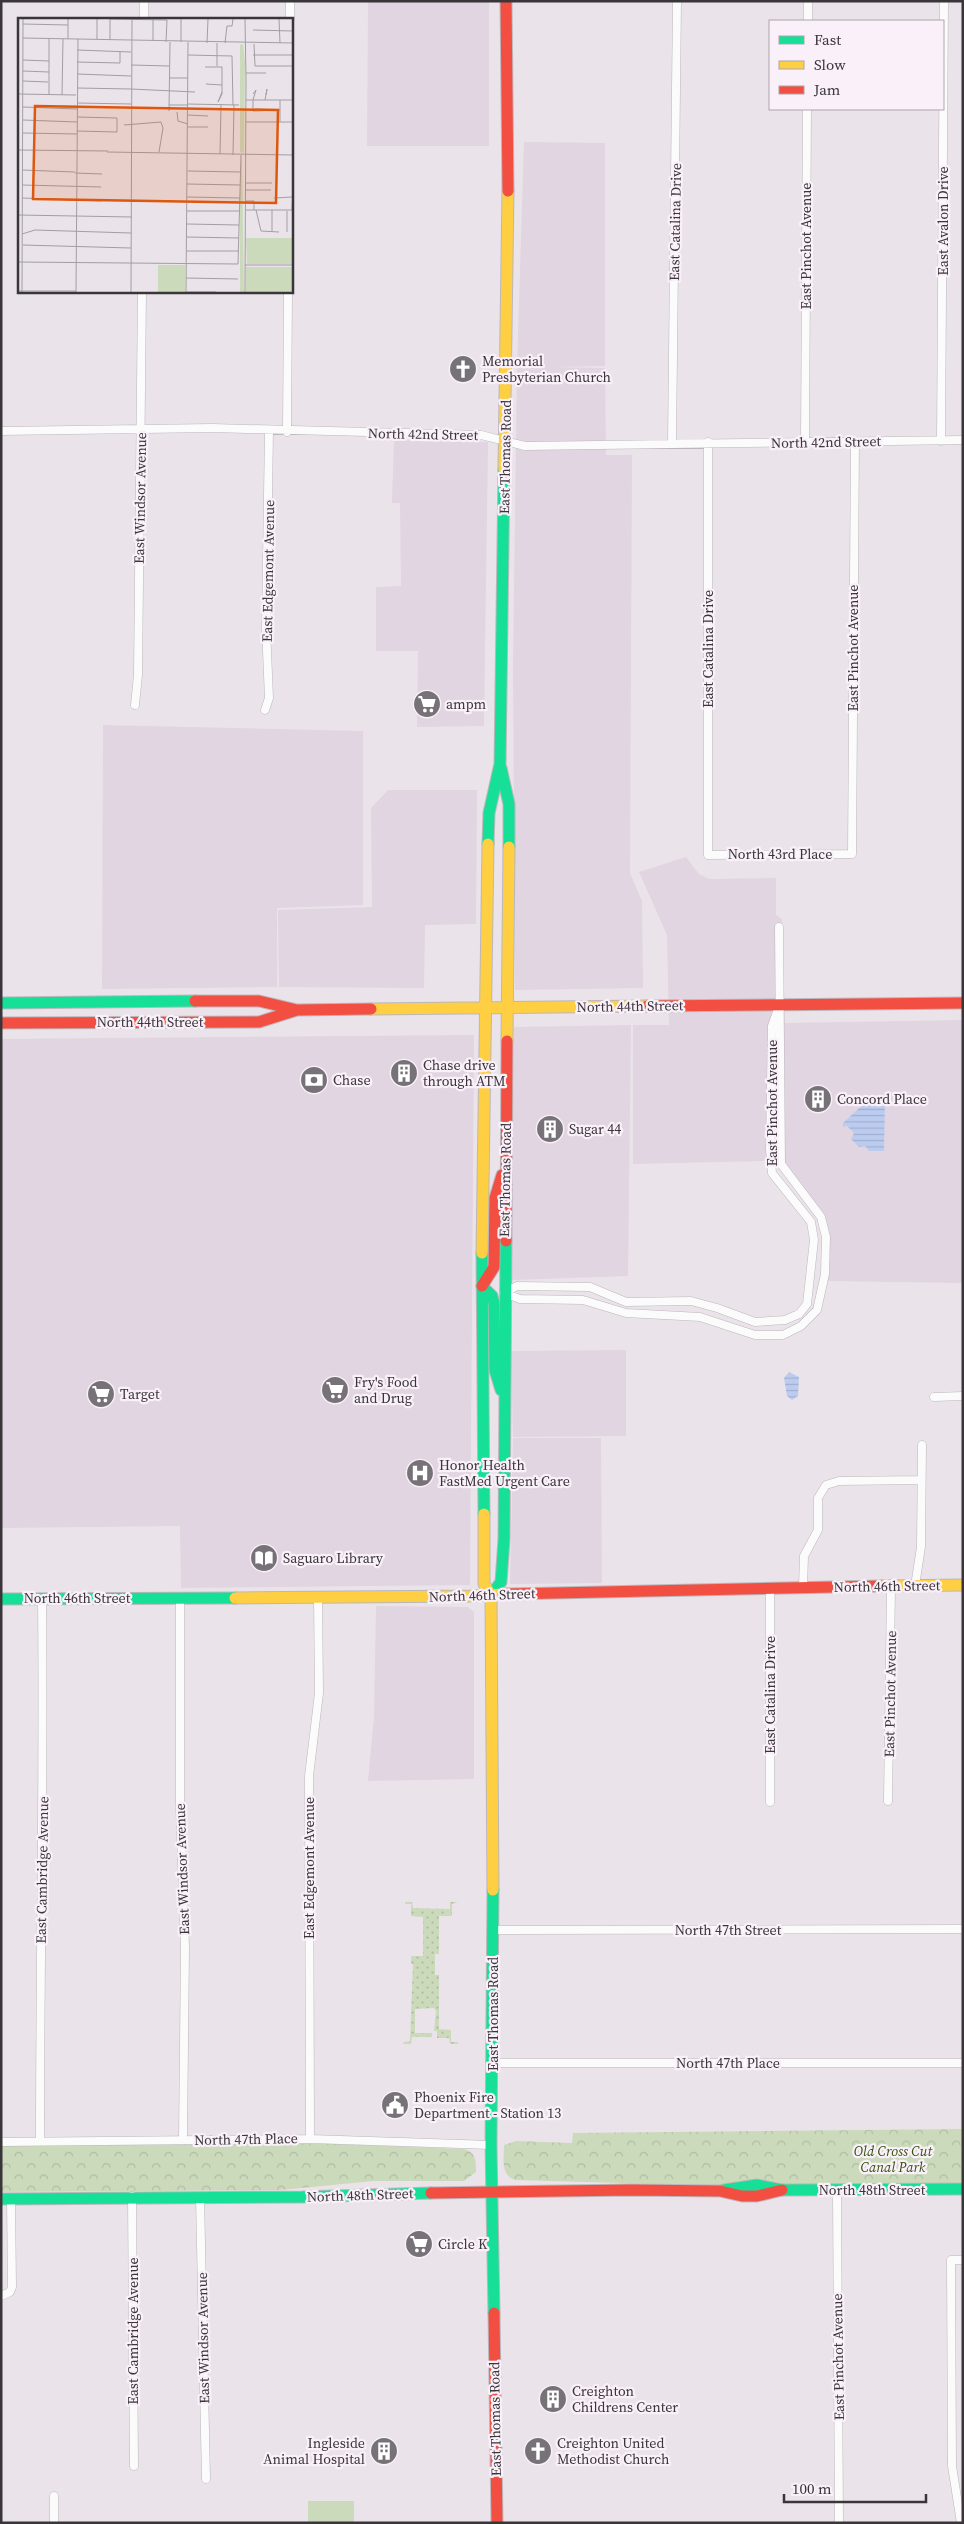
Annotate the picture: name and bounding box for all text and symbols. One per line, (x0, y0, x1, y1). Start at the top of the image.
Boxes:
inset map (18, 18, 292, 292)
legend (769, 20, 944, 110)
text: Fast (814, 29, 841, 50)
text: Slow (814, 54, 846, 75)
text: Jam (813, 79, 841, 100)
street label: East Catalina Drive (664, 163, 686, 281)
street label: East Avalon Drive (933, 166, 953, 276)
street label: East Pinchot Avenue (796, 183, 816, 309)
place label: Memorial Presbyterian Church (482, 351, 611, 387)
church icon: Memorial Presbyterian Church (448, 354, 478, 384)
street label: East Thomas Road (494, 400, 516, 514)
street label: North 42nd Street (368, 423, 479, 445)
street label: North 42nd Street (771, 431, 882, 453)
street label: East Windsor Avenue (129, 432, 151, 564)
street label: East Edgemont Avenue (257, 500, 279, 642)
street label: East Pinchot Avenue (843, 585, 863, 711)
street label: East Catalina Drive (698, 590, 718, 708)
supermarket icon: ampm (412, 689, 442, 719)
place label: ampm (446, 694, 487, 714)
street label: North 43rd Place (728, 844, 832, 864)
street label: North 44th Street (577, 995, 684, 1017)
street label: North 44th Street (97, 1012, 204, 1032)
street label: East Pinchot Avenue (762, 1040, 782, 1166)
place label: Chase drive through ATM (423, 1055, 506, 1091)
building icon: Chase drive through ATM (389, 1058, 419, 1088)
bank icon: Chase (299, 1065, 329, 1095)
place label: Chase (333, 1070, 371, 1090)
building icon: Concord Place (803, 1084, 833, 1114)
place label: Concord Place (837, 1089, 927, 1109)
building icon: Sugar 44 (535, 1114, 565, 1144)
place label: Sugar 44 (569, 1119, 621, 1139)
street label: East Thomas Road (494, 1123, 516, 1237)
place label: Fry's Food and Drug (354, 1372, 417, 1408)
supermarket icon: Fry's Food and Drug (320, 1375, 350, 1405)
supermarket icon: Target (86, 1379, 116, 1409)
place label: Target (120, 1384, 160, 1404)
place label: Honor Health FastMed Urgent Care (439, 1455, 570, 1491)
hospital icon: Honor Health FastMed Urgent Care (405, 1458, 435, 1488)
library icon: Saguaro Library (249, 1543, 279, 1573)
place label: Saguaro Library (283, 1548, 384, 1568)
street label: North 46th Street (834, 1575, 941, 1597)
street label: North 46th Street (428, 1583, 536, 1607)
street label: North 46th Street (24, 1588, 131, 1608)
street label: East Pinchot Avenue (879, 1630, 901, 1758)
street label: East Catalina Drive (760, 1636, 780, 1754)
street label: East Cambridge Avenue (31, 1796, 53, 1944)
street label: East Edgemont Avenue (299, 1797, 319, 1939)
street label: East Windsor Avenue (170, 1803, 194, 1935)
street label: North 47th Street (675, 1920, 782, 1940)
street label: East Thomas Road (483, 1957, 503, 2071)
street label: North 47th Place (676, 2053, 780, 2073)
place label: Phoenix Fire Department - Station 13 (414, 2087, 561, 2123)
public building icon: Phoenix Fire Department - Station 13 (380, 2090, 410, 2120)
street label: North 47th Place (194, 2128, 298, 2150)
park label: Old Cross Cut Canal Park (854, 2141, 934, 2177)
street label: North 48th Street (819, 2180, 926, 2200)
street label: North 48th Street (306, 2183, 414, 2207)
supermarket icon: Circle K (404, 2229, 434, 2259)
place label: Circle K (438, 2234, 488, 2254)
street label: East Cambridge Avenue (123, 2257, 143, 2405)
street label: East Windsor Avenue (192, 2272, 214, 2404)
street label: East Pinchot Avenue (827, 2293, 849, 2421)
street label: East Thomas Road (484, 2362, 506, 2476)
place label: Creighton Childrens Center (572, 2381, 678, 2417)
building icon: Creighton Childrens Center (538, 2384, 568, 2414)
place label: Ingleside Animal Hospital (263, 2433, 365, 2469)
place label: Creighton United Methodist Church (557, 2433, 669, 2469)
building icon: Ingleside Animal Hospital (369, 2436, 399, 2466)
church icon: Creighton United Methodist Church (523, 2436, 553, 2466)
scale bar (784, 2472, 926, 2504)
text: 100 m (792, 2478, 832, 2499)

